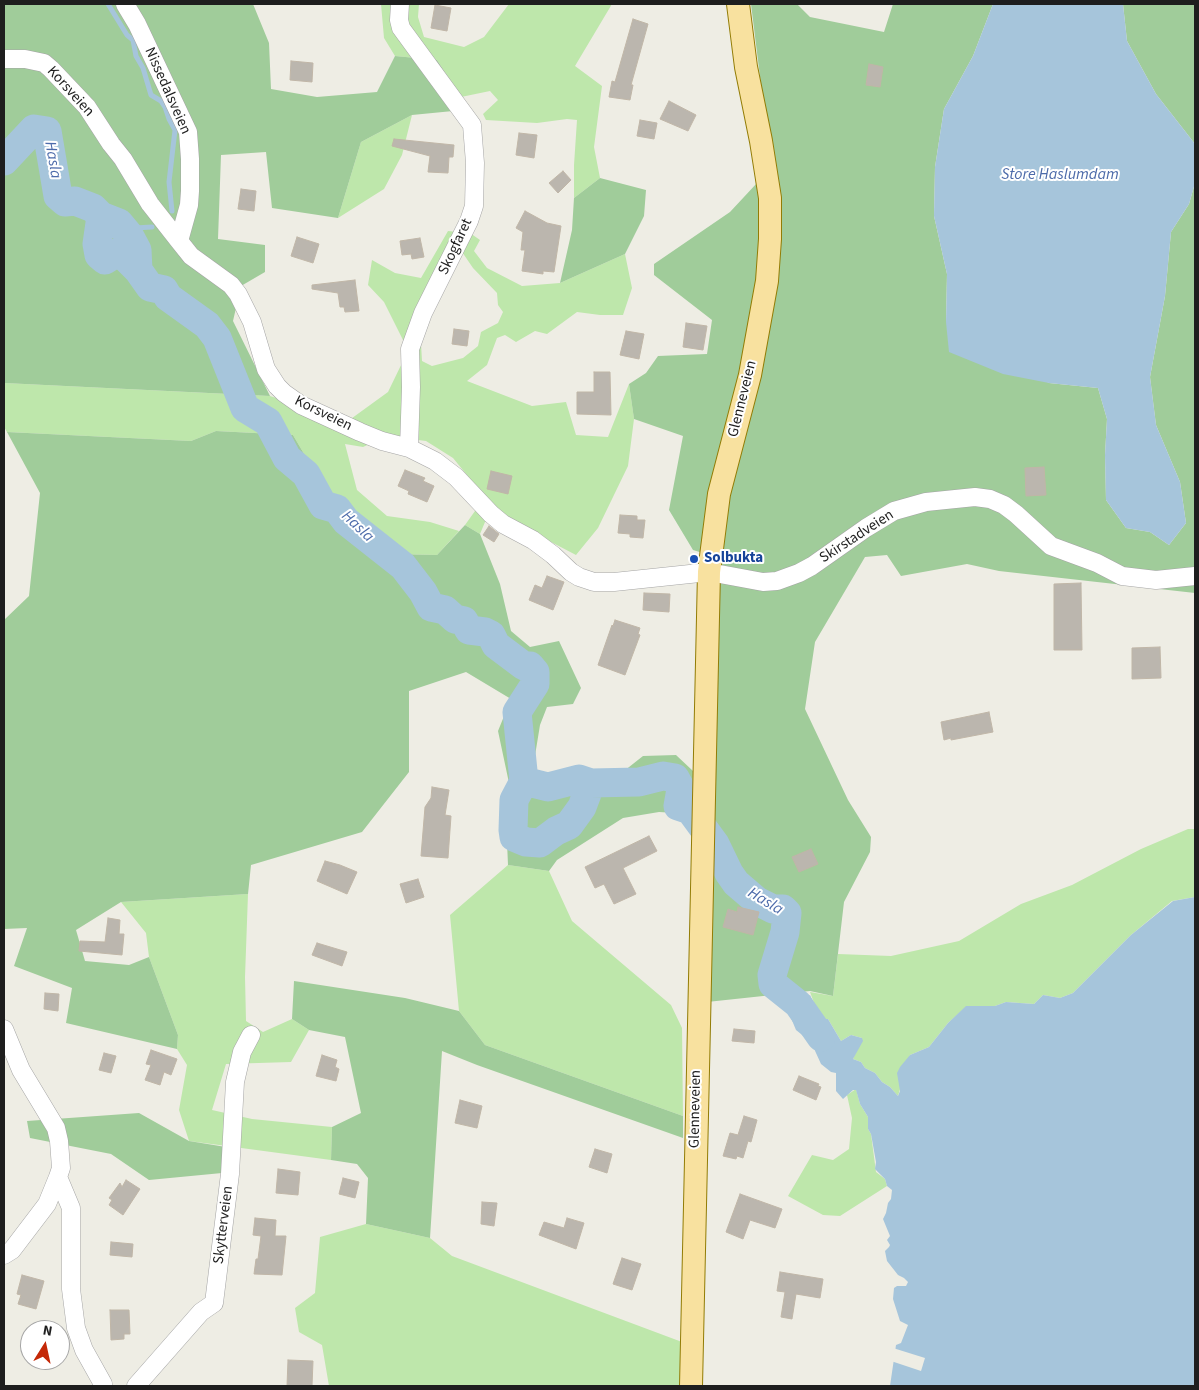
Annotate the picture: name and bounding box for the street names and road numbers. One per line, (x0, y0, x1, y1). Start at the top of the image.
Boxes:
street label: Nissedalsveien (140, 45, 194, 137)
street label: Korsveien (43, 63, 97, 121)
street label: Skogfaret (435, 216, 477, 278)
street label: Glenneveien (725, 359, 761, 439)
street label: Korsveien (291, 392, 355, 436)
street label: Skirstadveien (817, 506, 897, 568)
street label: Glenneveien (686, 1070, 706, 1148)
street label: Skytterveien (210, 1185, 238, 1265)

